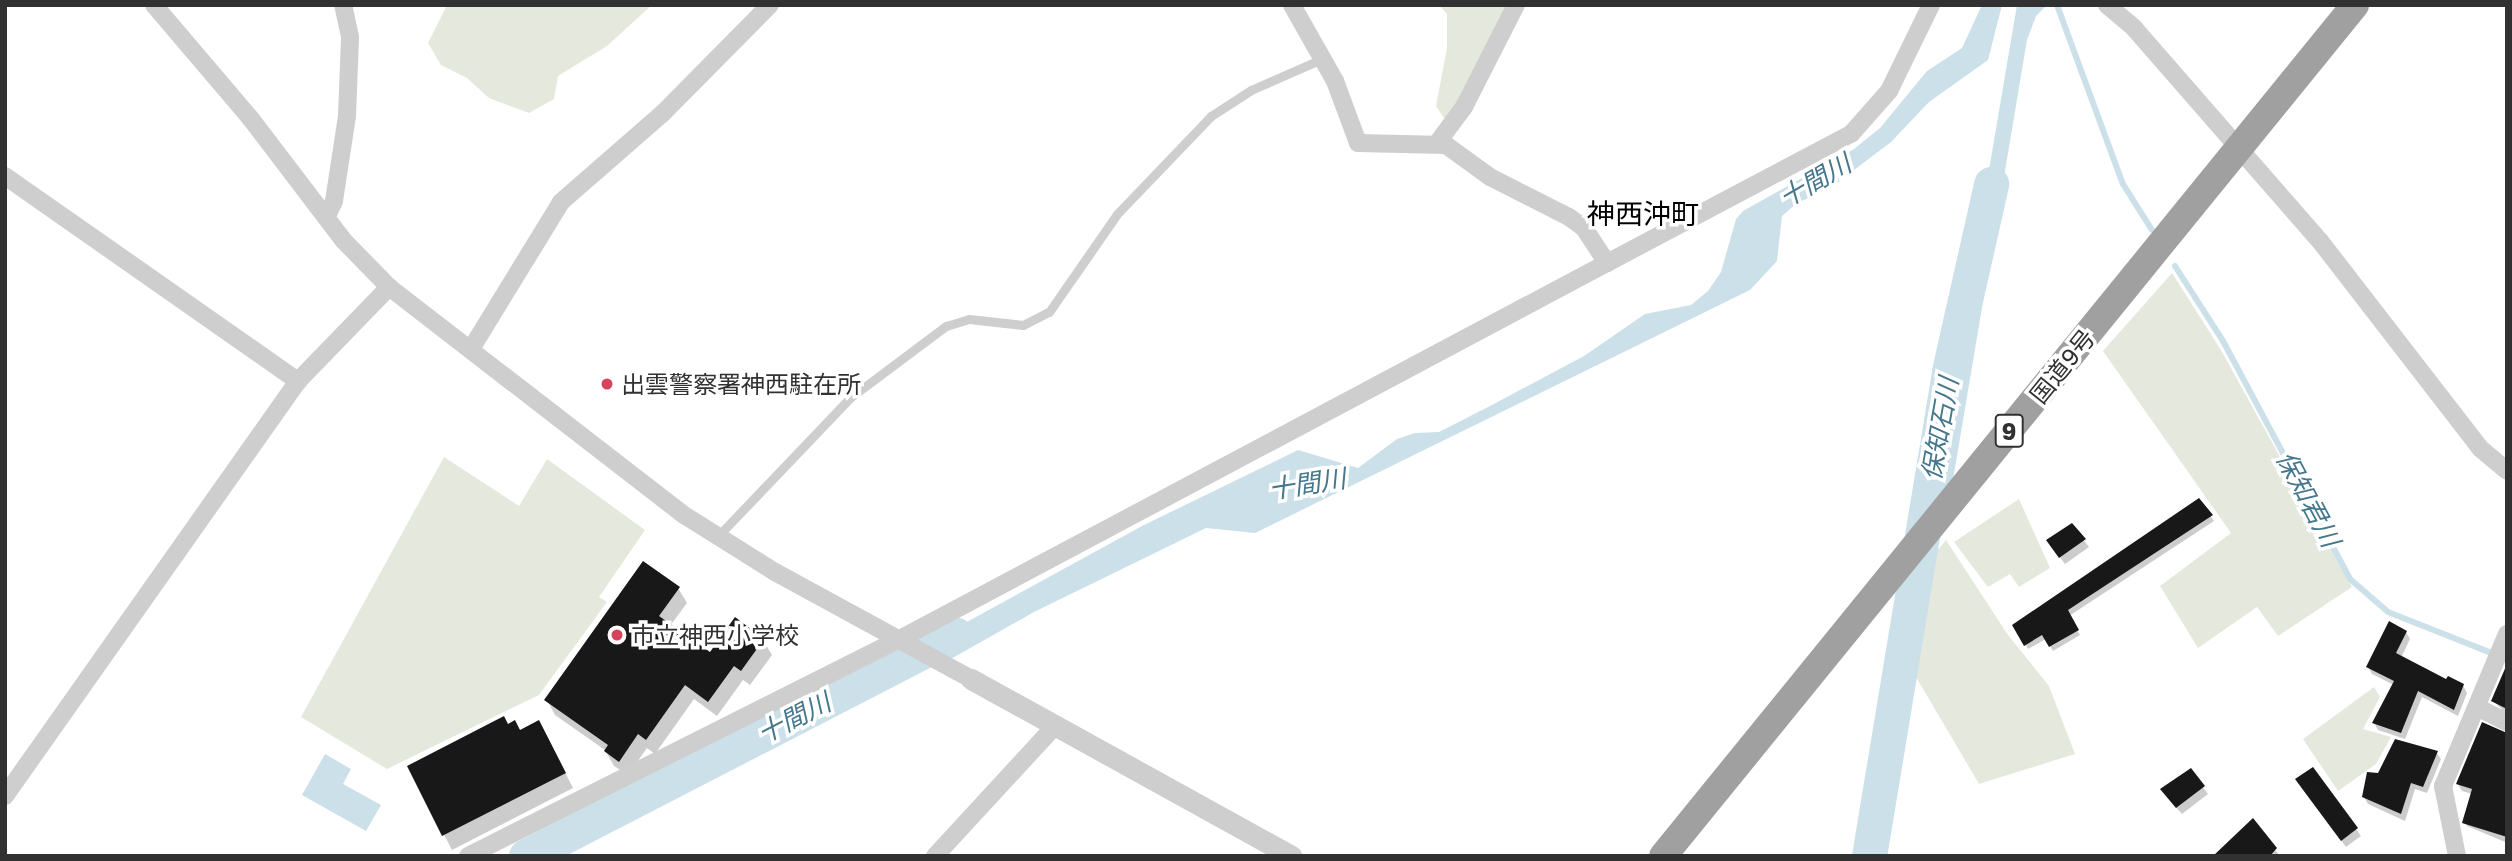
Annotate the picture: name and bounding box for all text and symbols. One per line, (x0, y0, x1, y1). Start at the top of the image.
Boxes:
water label: 十間川 (1773, 148, 1857, 214)
district label: 神西沖町 (1587, 197, 1699, 231)
street label: 国道9号 (2024, 323, 2100, 409)
place label: 出雲警察署神西駐在所 (621, 370, 861, 398)
water label: 保知石川 (1916, 375, 1964, 483)
marker: 出雲警察署神西駐在所 (599, 376, 615, 392)
road number: 9 (1993, 412, 2025, 450)
water label: 保知君川 (2270, 446, 2346, 552)
water label: 十間川 (1266, 462, 1348, 506)
place label: 市立神西小学校 (631, 621, 799, 649)
marker: 市立神西小学校 (609, 627, 625, 643)
water label: 十間川 (752, 686, 836, 750)

